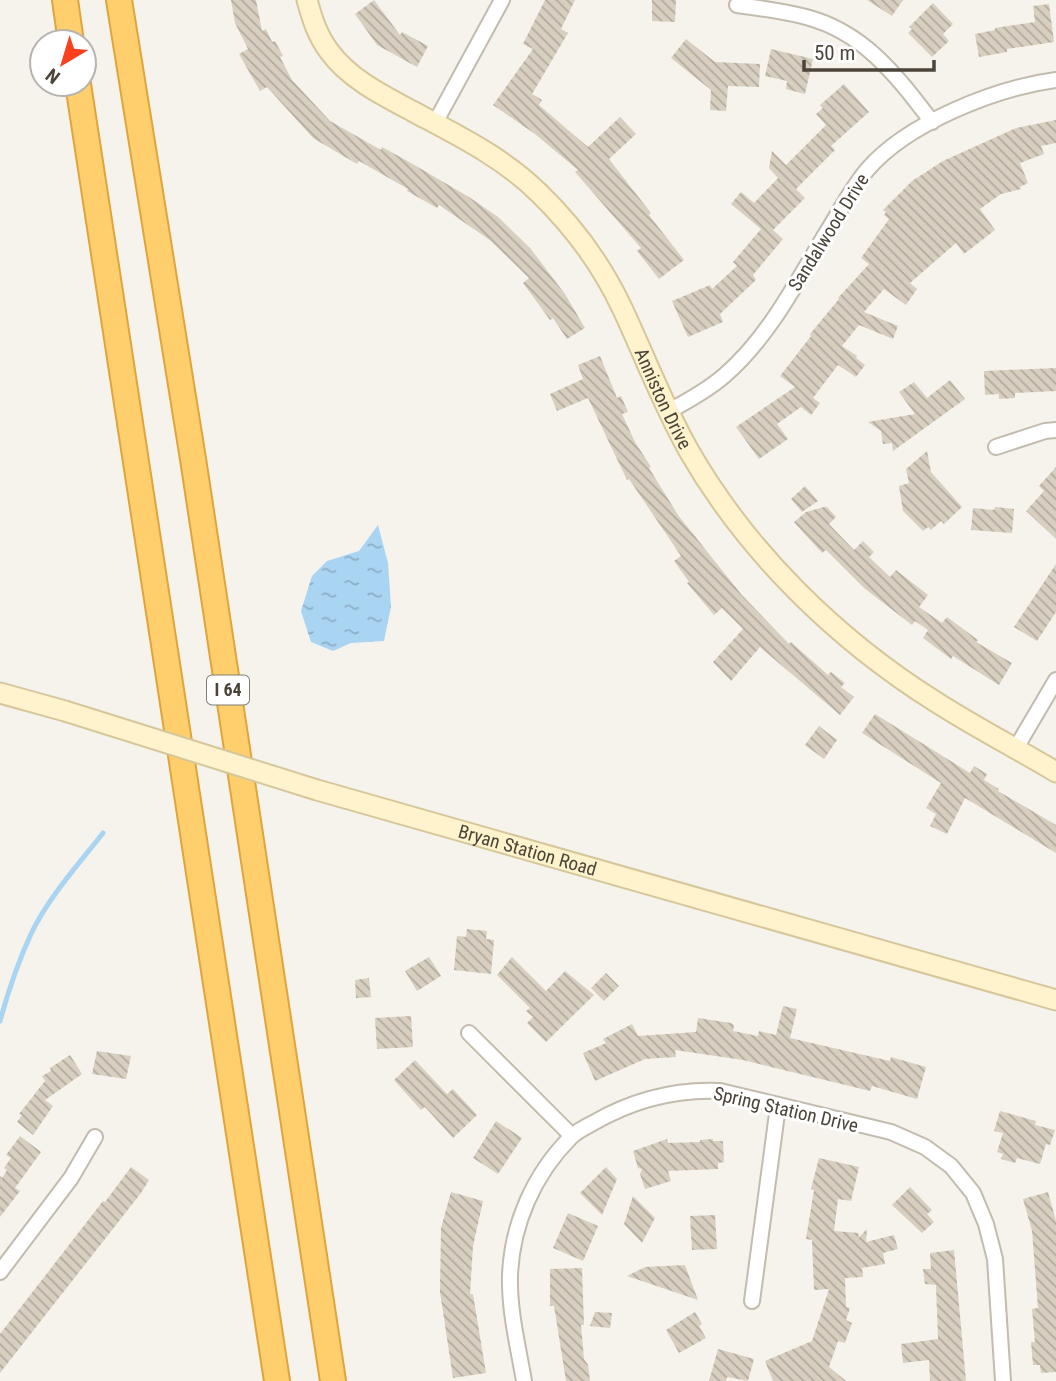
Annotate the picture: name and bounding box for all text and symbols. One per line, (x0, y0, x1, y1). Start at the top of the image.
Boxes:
north arrow (28, 28, 98, 98)
scale bar (804, 28, 934, 72)
text: 50 m (814, 41, 855, 65)
text: N (41, 63, 65, 89)
street label: Sandalwood Drive (783, 169, 874, 295)
street label: Anniston Drive (630, 345, 697, 453)
road number: I 64 (207, 676, 249, 704)
street label: Bryan Station Road (456, 820, 599, 881)
street label: Spring Station Drive (711, 1082, 861, 1137)

